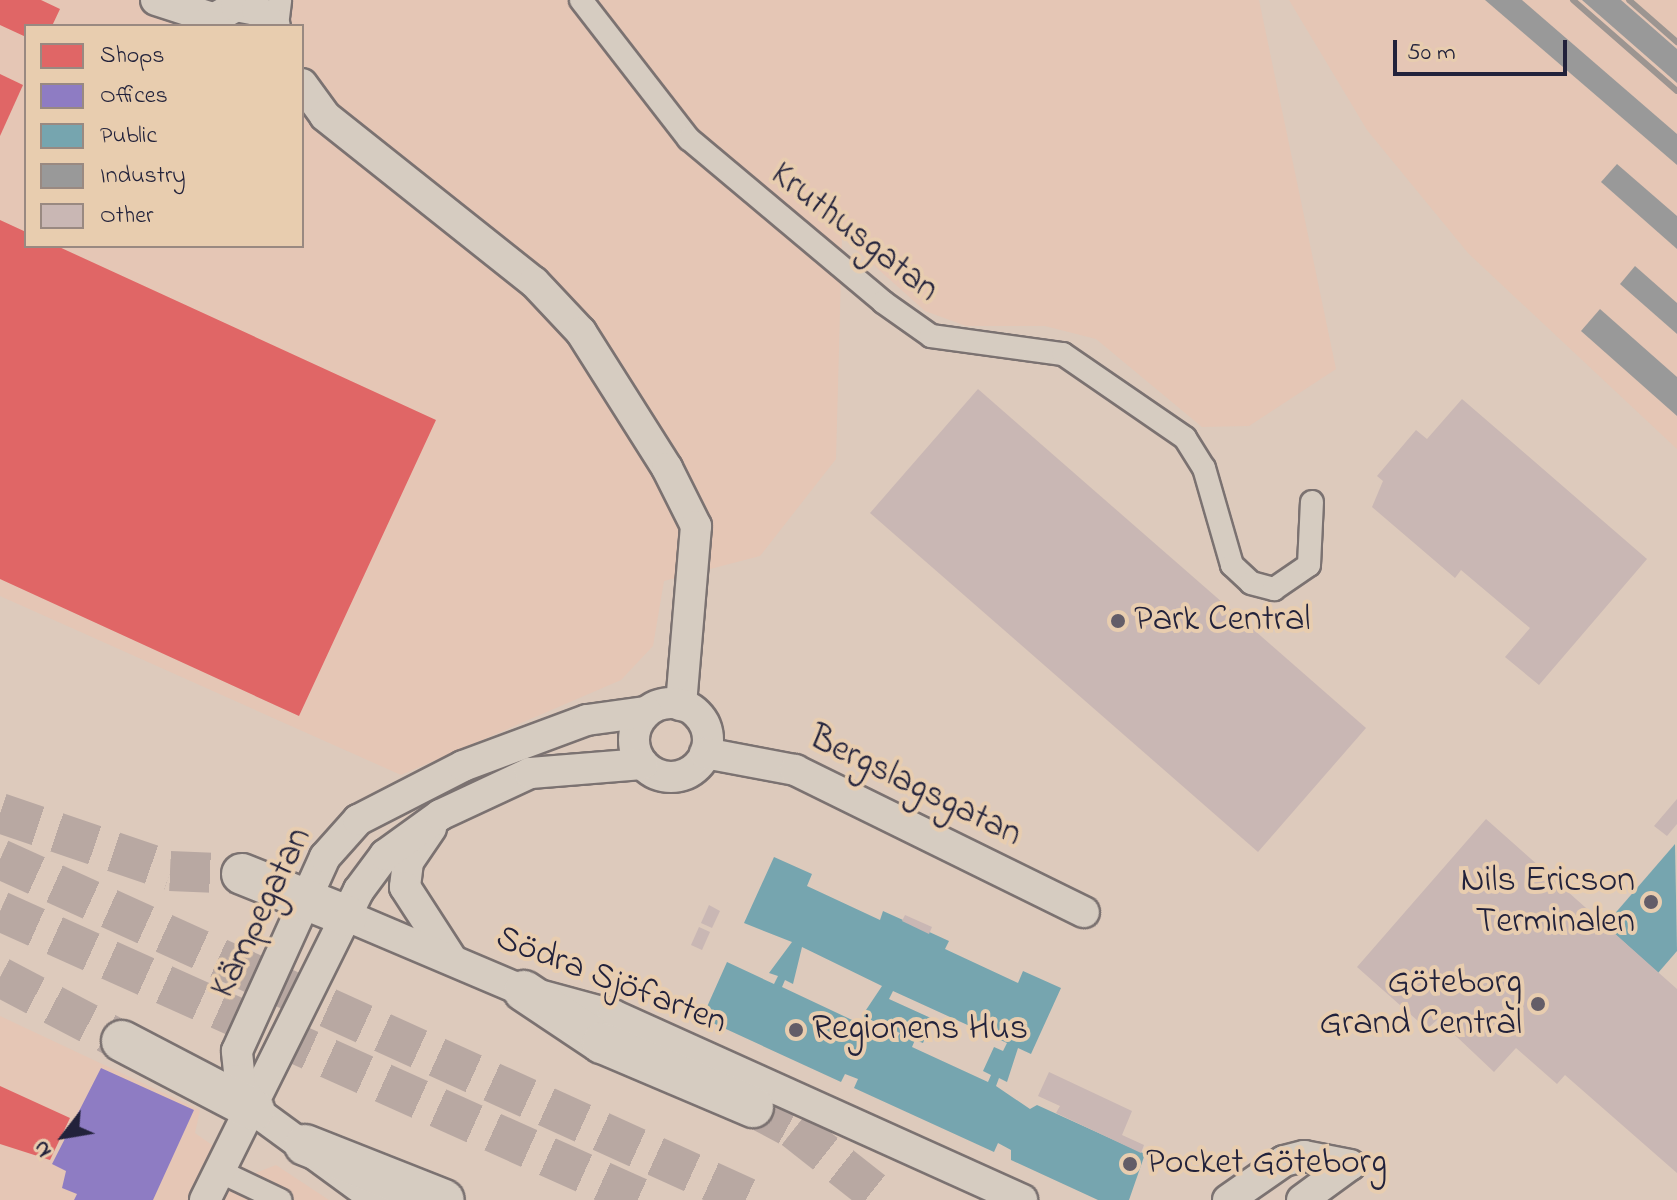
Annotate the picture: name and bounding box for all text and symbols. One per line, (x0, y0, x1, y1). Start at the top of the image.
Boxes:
legend (24, 24, 304, 248)
scale bar (1397, 24, 1571, 74)
text: 50 m (1407, 36, 1456, 71)
text: Shops (100, 39, 165, 74)
text: Offices (100, 79, 168, 114)
text: Public (100, 119, 157, 154)
street label: Kruthusgatan (761, 154, 947, 312)
text: Industry (100, 159, 186, 194)
text: Other (100, 199, 153, 234)
place label: Park Central (1134, 599, 1310, 643)
marker: Park Central (1109, 612, 1127, 630)
street label: Bergslagsgatan (802, 717, 1028, 857)
street label: Kämpegatan (202, 821, 322, 1005)
place label: Nils Ericson Terminalen (1461, 859, 1635, 944)
marker: Nils Ericson Terminalen (1642, 893, 1660, 911)
street label: Södra Sjöfarten (489, 917, 733, 1045)
place label: Göteborg Grand Central (1319, 961, 1522, 1046)
marker: Göteborg Grand Central (1529, 995, 1547, 1013)
place label: Regionens Hus (812, 1008, 1028, 1052)
marker: Regionens Hus (787, 1021, 805, 1039)
north arrow (24, 1096, 104, 1176)
text: N (26, 1134, 61, 1163)
place label: Pocket Göteborg (1146, 1142, 1387, 1186)
marker: Pocket Göteborg (1121, 1155, 1139, 1173)

